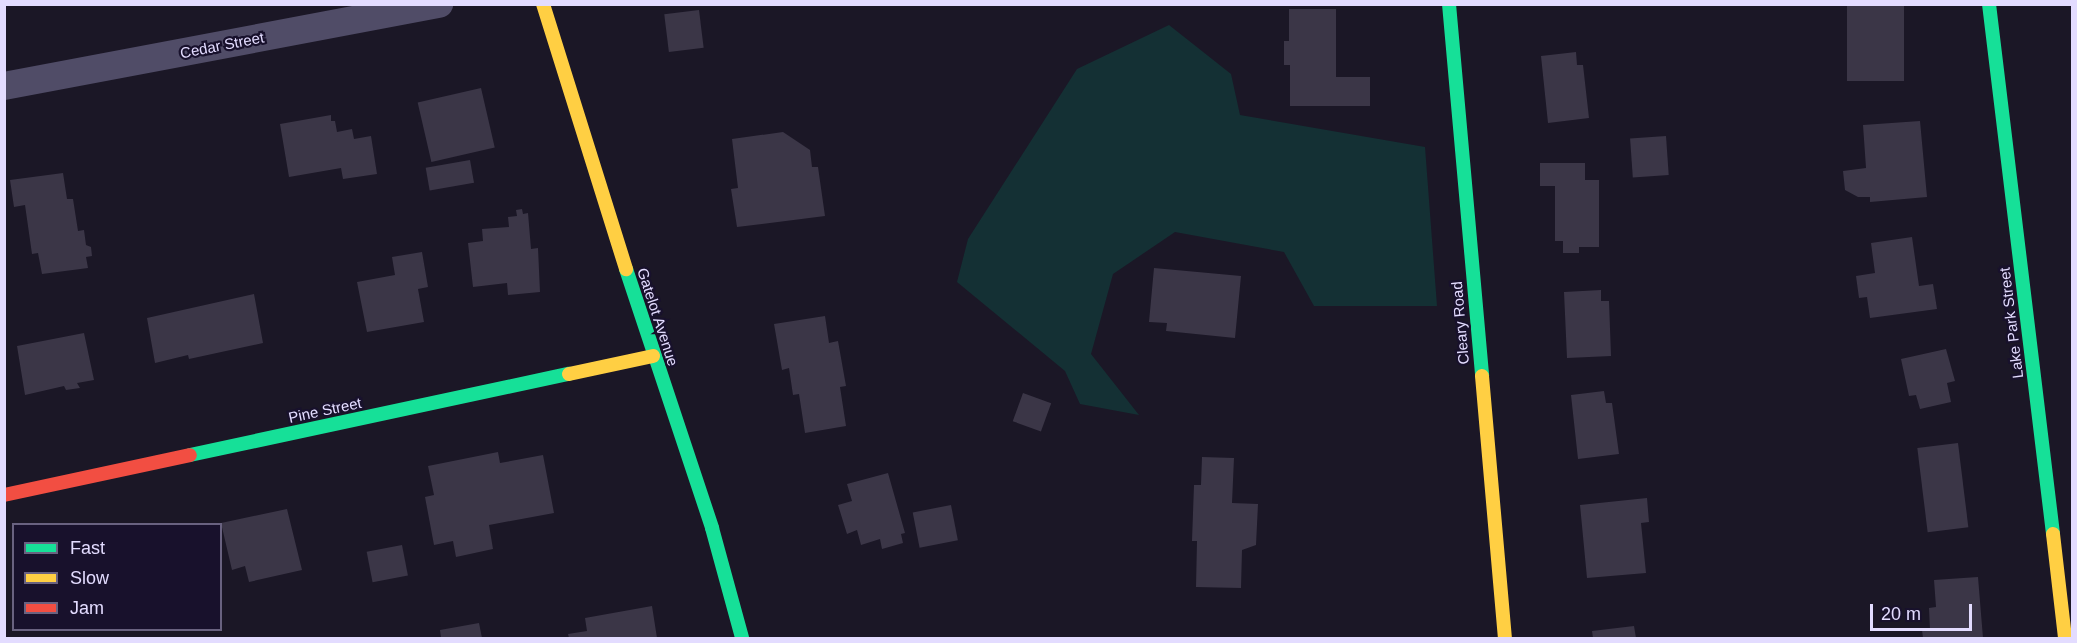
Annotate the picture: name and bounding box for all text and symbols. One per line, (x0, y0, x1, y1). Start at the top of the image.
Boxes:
street label: Cedar Street (179, 28, 265, 62)
street label: Gatelot Avenue (634, 265, 682, 369)
street label: Lake Park Street (1995, 266, 2027, 380)
street label: Cleary Road (1447, 281, 1473, 365)
street label: Pine Street (287, 393, 363, 427)
legend (12, 523, 222, 631)
text: Fast (70, 538, 105, 558)
text: Slow (70, 568, 109, 588)
scale bar (1873, 592, 1975, 630)
text: Jam (70, 598, 104, 618)
text: 20 m (1881, 604, 1921, 624)

